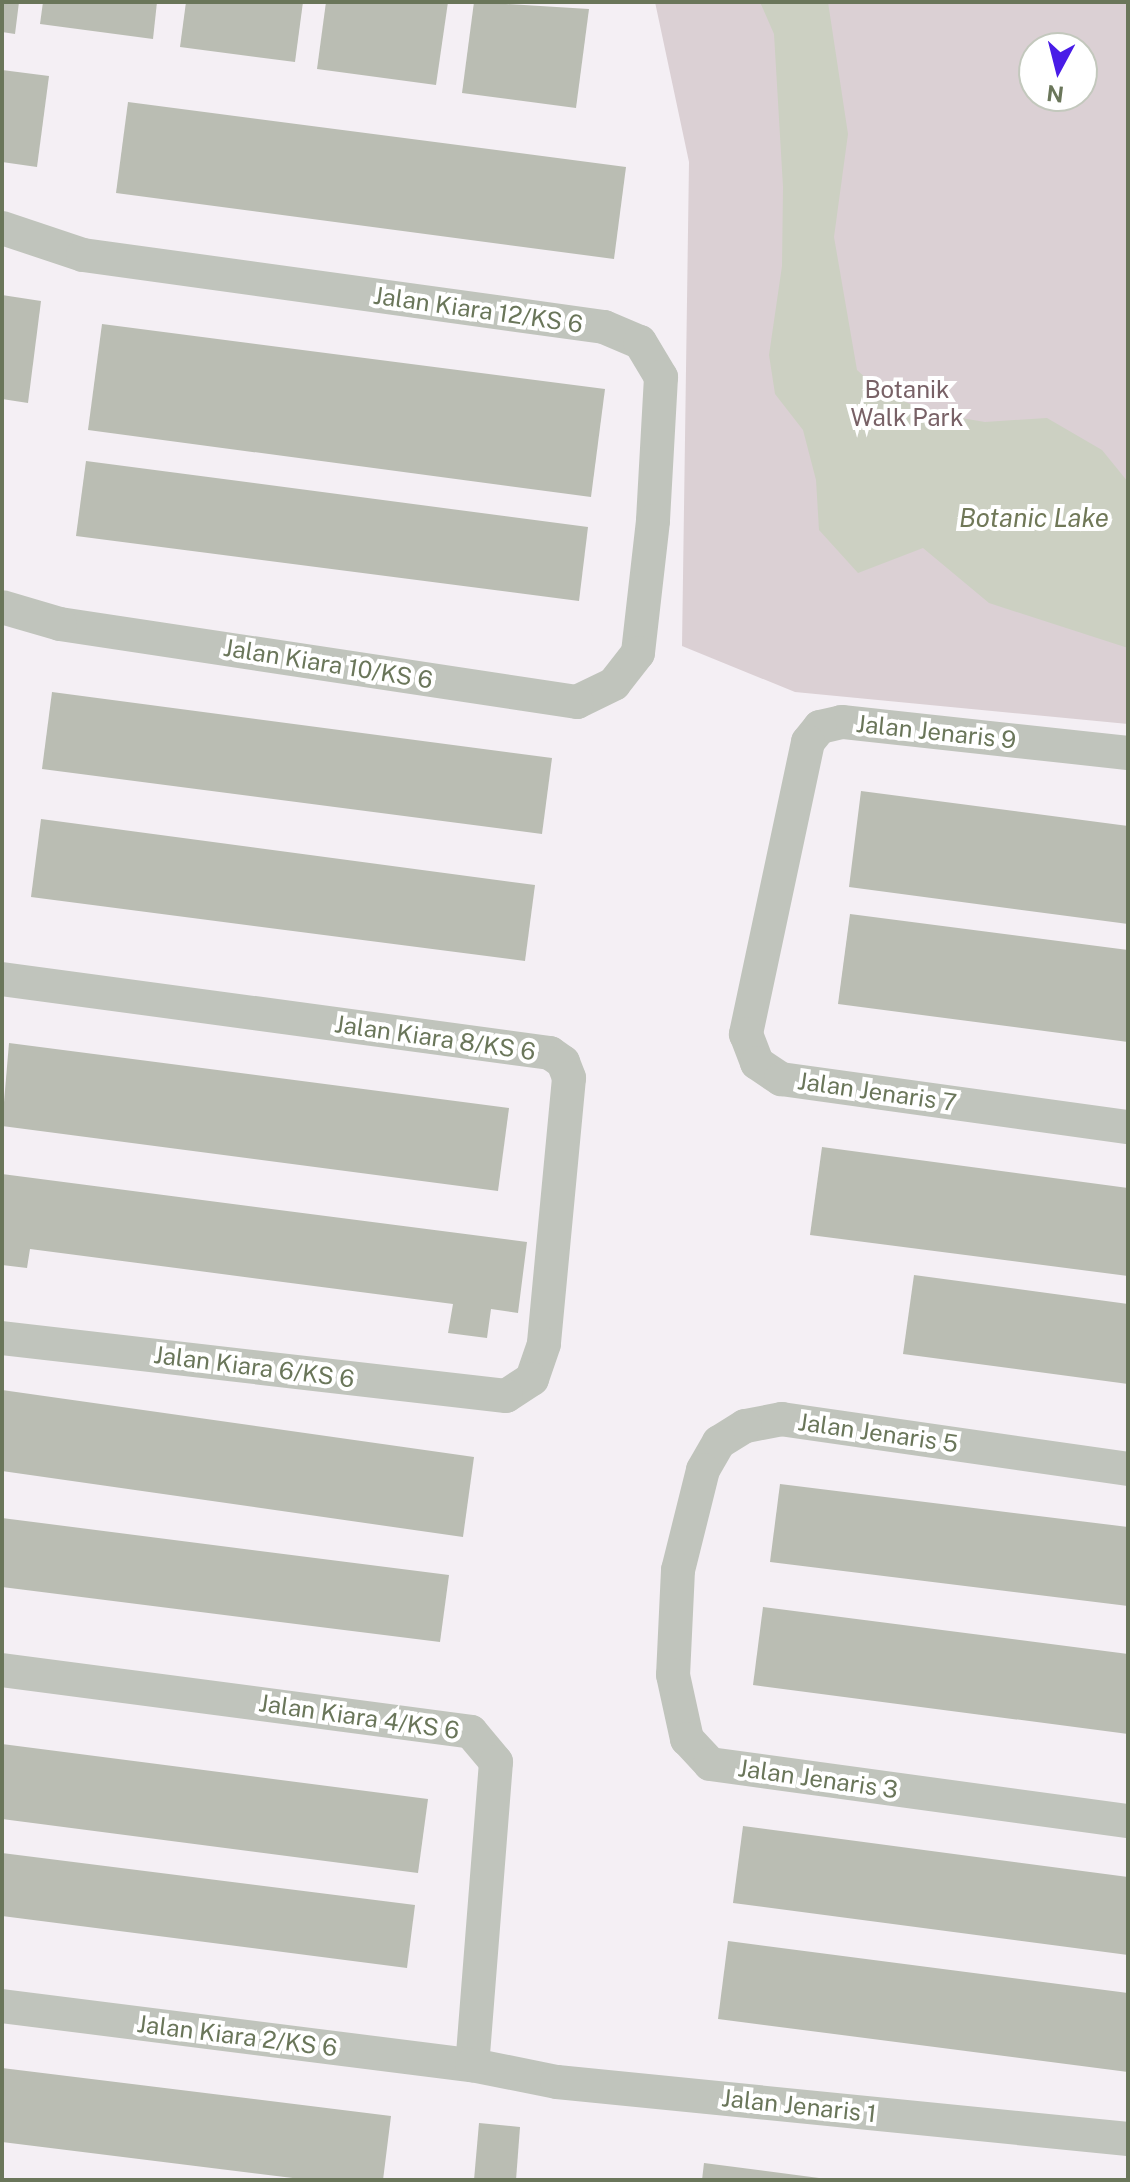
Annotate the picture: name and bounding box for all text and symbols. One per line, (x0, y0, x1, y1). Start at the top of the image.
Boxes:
north arrow (1018, 32, 1098, 112)
text: N (1045, 80, 1065, 108)
street label: Jalan Kiara 12/KS 6 (371, 281, 585, 339)
park label: Botanik Walk Park (851, 376, 963, 432)
water label: Botanic Lake (959, 502, 1109, 534)
street label: Jalan Kiara 10/KS 6 (221, 633, 435, 695)
street label: Jalan Jenaris 9 (854, 709, 1018, 755)
street label: Jalan Kiara 8/KS 6 (333, 1010, 537, 1066)
street label: Jalan Jenaris 7 (796, 1067, 958, 1117)
street label: Jalan Kiara 6/KS 6 (152, 1340, 356, 1394)
street label: Jalan Jenaris 5 (796, 1408, 960, 1458)
street label: Jalan Kiara 4/KS 6 (257, 1689, 461, 1745)
street label: Jalan Jenaris 3 (736, 1754, 900, 1804)
street label: Jalan Kiara 2/KS 6 (135, 2009, 339, 2063)
street label: Jalan Jenaris 1 (720, 2084, 878, 2128)

